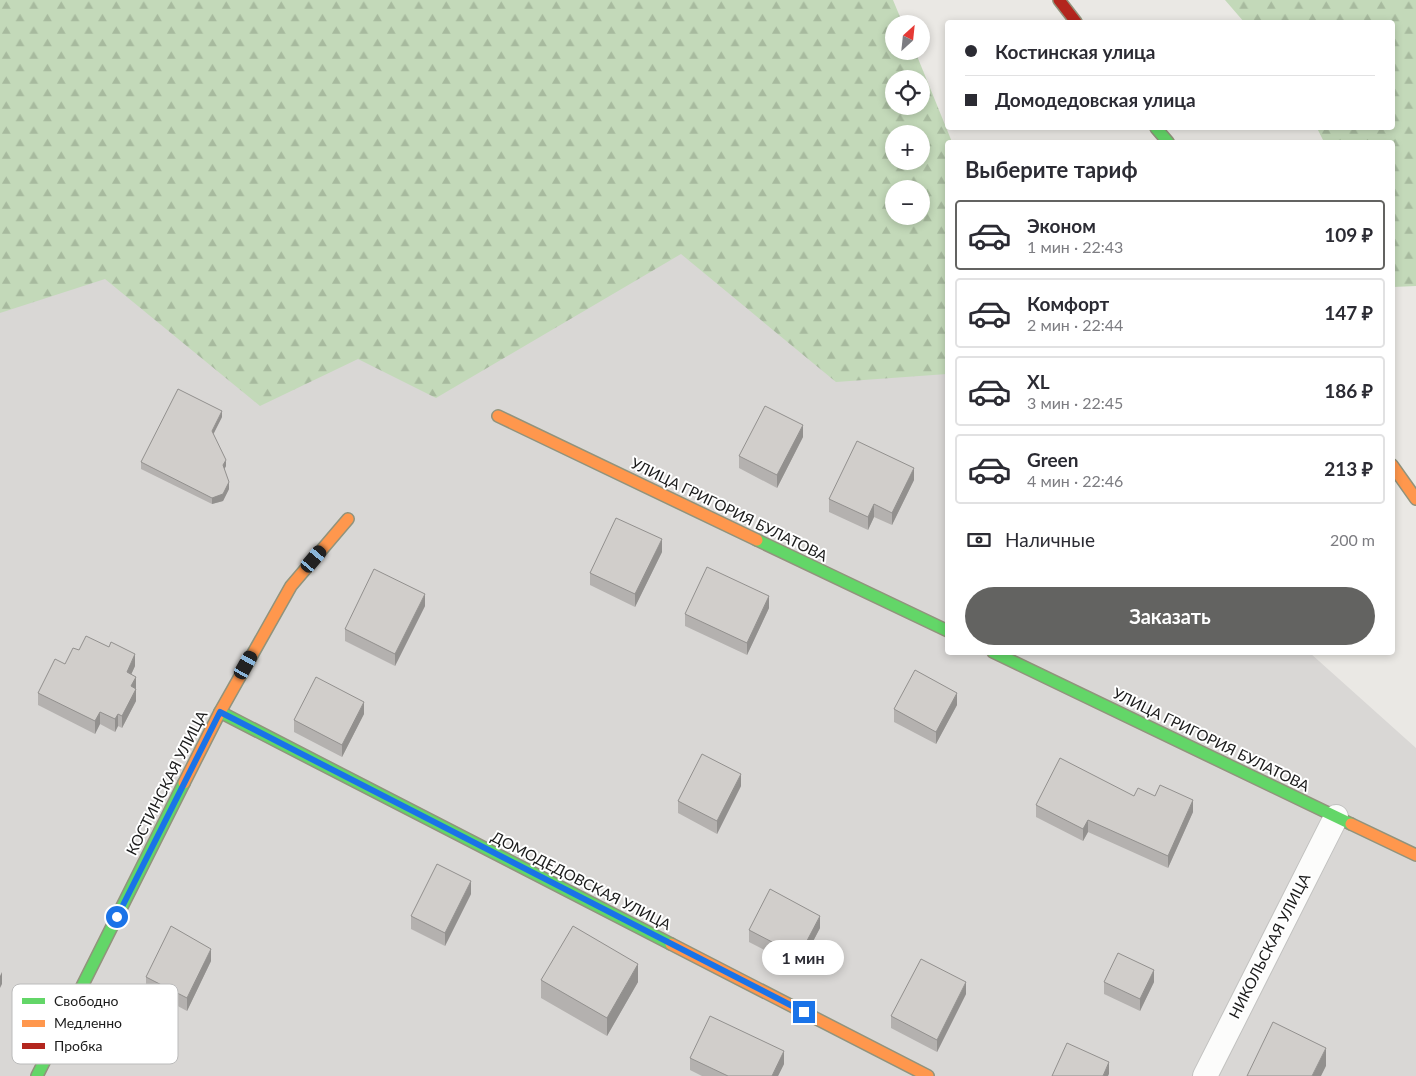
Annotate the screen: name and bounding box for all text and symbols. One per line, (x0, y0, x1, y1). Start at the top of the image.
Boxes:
north arrow (885, 15, 930, 60)
map controls (885, 15, 930, 225)
text: Костинская улица (995, 40, 1155, 63)
button: locate (885, 70, 930, 115)
text: Домодедовская улица (995, 88, 1196, 111)
button: + (885, 125, 930, 170)
text: Выберите тариф (965, 156, 1138, 183)
button: − (885, 180, 930, 225)
icon: car (967, 213, 1012, 258)
text: Эконом (1027, 214, 1096, 237)
text: 109 ₽ (1324, 223, 1373, 246)
text: 1 мин · 22:43 (1027, 237, 1123, 256)
icon: car (967, 291, 1012, 336)
text: Комфорт (1027, 292, 1109, 315)
text: 147 ₽ (1324, 301, 1373, 324)
text: 2 мин · 22:44 (1027, 315, 1123, 334)
icon: car (967, 369, 1012, 414)
text: XL (1027, 370, 1050, 393)
text: 186 ₽ (1324, 379, 1373, 402)
text: 3 мин · 22:45 (1027, 393, 1123, 412)
icon: car (967, 447, 1012, 492)
text: Green (1027, 448, 1078, 471)
street label: УЛИЦА ГРИГОРИЯ БУЛАТОВА (628, 454, 832, 565)
text: 213 ₽ (1324, 457, 1373, 480)
text: 4 мин · 22:46 (1027, 471, 1123, 490)
icon: cash (965, 526, 993, 554)
text: Наличные (1005, 528, 1095, 551)
text: 200 m (1330, 530, 1375, 549)
car (298, 543, 329, 575)
button: Заказать (965, 587, 1375, 645)
car (232, 648, 259, 682)
street label: УЛИЦА ГРИГОРИЯ БУЛАТОВА (1110, 684, 1314, 795)
street label: КОСТИНСКАЯ УЛИЦА (122, 706, 211, 858)
street label: ДОМОДЕДОВСКАЯ УЛИЦА (489, 827, 675, 934)
street label: НИКОЛЬСКАЯ УЛИЦА (1225, 869, 1314, 1021)
route start (106, 906, 128, 928)
callout: 1 мин (763, 940, 845, 974)
text: 1 мин (781, 948, 825, 967)
legend (12, 984, 178, 1064)
text: Свободно (54, 992, 119, 1009)
route end (793, 1001, 815, 1023)
text: Медленно (54, 1014, 122, 1031)
text: Пробка (54, 1037, 102, 1054)

